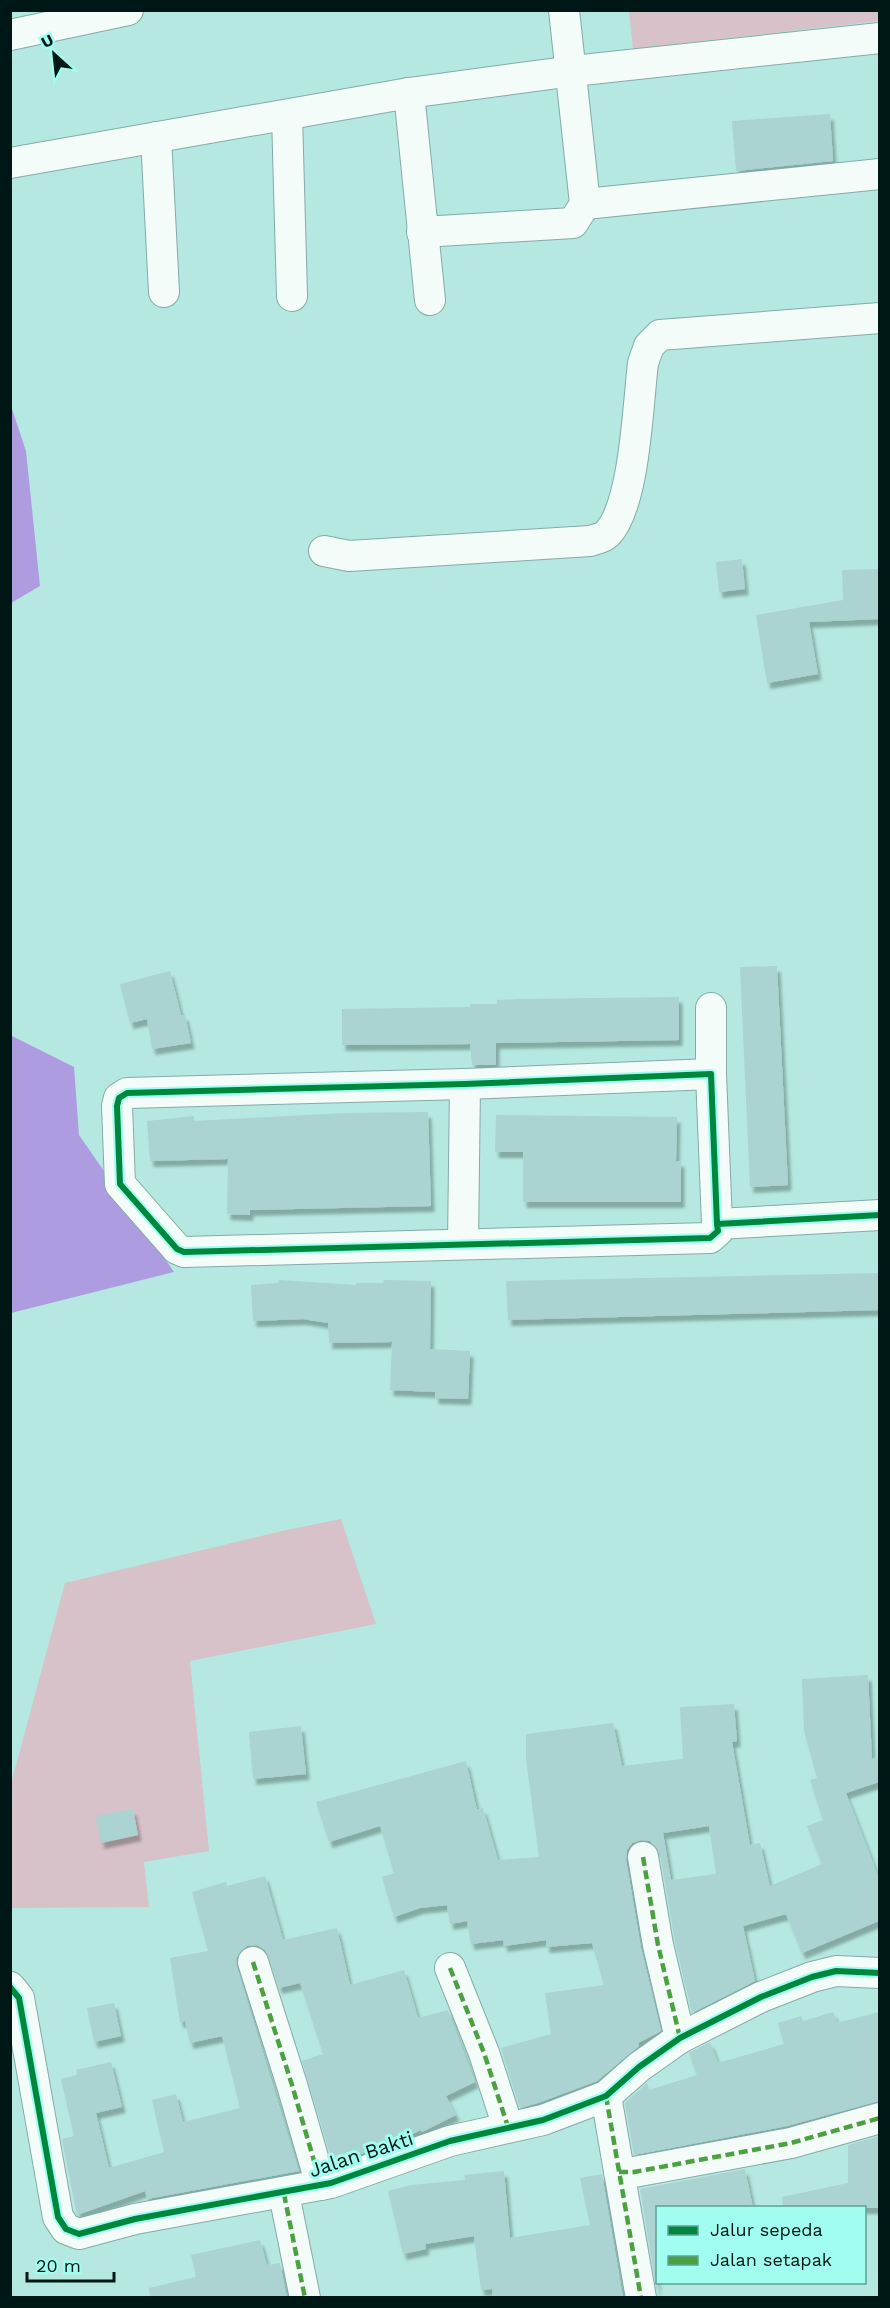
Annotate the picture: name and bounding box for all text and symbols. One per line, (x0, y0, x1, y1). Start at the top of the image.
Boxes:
north arrow (24, 24, 84, 84)
text: U (38, 30, 57, 52)
street label: Jalan Bakti (306, 2126, 416, 2182)
legend (656, 2206, 866, 2284)
text: Jalur sepeda (710, 2219, 823, 2240)
scale bar (27, 2245, 114, 2283)
text: Jalan setapak (710, 2249, 832, 2270)
text: 20 m (36, 2255, 81, 2276)

